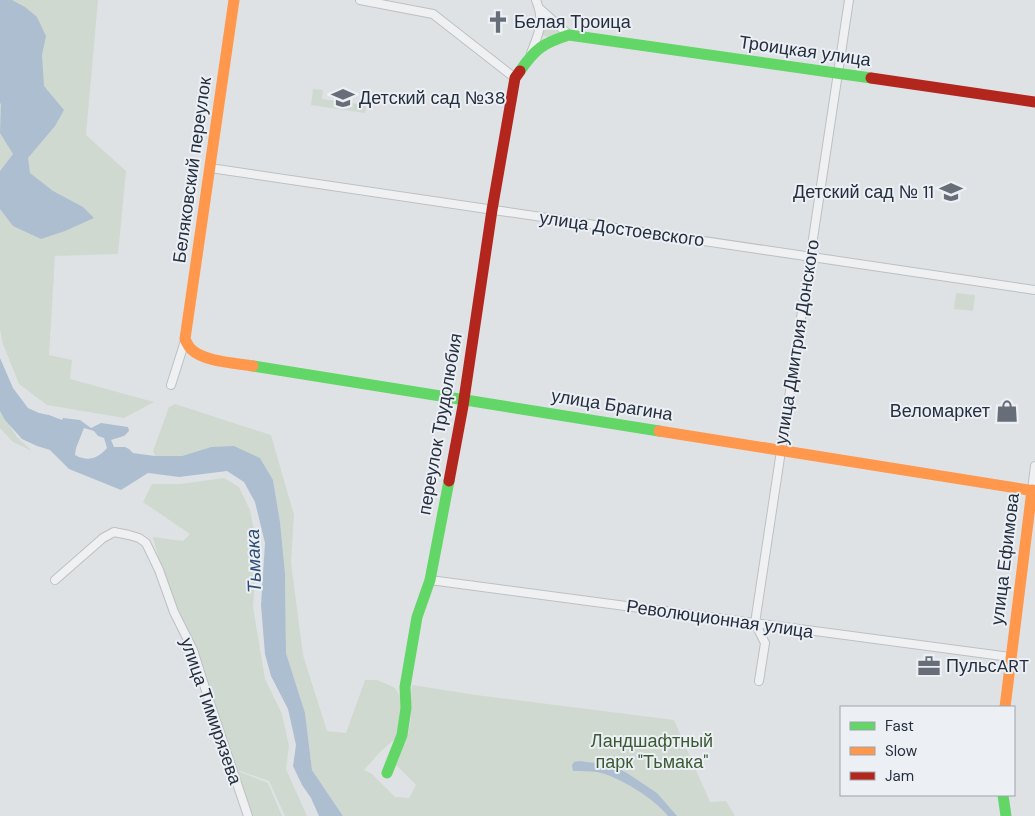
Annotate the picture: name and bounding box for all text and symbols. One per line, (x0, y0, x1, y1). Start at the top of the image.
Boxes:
church icon: Белая Троица (485, 9, 511, 35)
place label: Белая Троица (514, 10, 632, 34)
street label: Троицкая улица (738, 30, 873, 72)
street label: Беляковский переулок (167, 75, 217, 264)
school or university icon: Детский сад №38 (330, 85, 356, 111)
place label: Детский сад №38 (359, 86, 506, 110)
school or university icon: Детский сад № 11 (938, 179, 964, 205)
place label: Детский сад № 11 (793, 180, 934, 204)
street label: улица Достоевского (538, 206, 706, 252)
street label: улица Дмитрия Донского (769, 238, 825, 446)
street label: переулок Трудолюбия (412, 331, 468, 517)
street label: улица Брагина (550, 384, 675, 427)
shop icon: Веломаркет (994, 398, 1020, 424)
place label: Веломаркет (890, 399, 990, 423)
street label: улица Ефимова (985, 491, 1025, 626)
water label: Тьмака (240, 529, 267, 593)
street label: Революционная улица (625, 594, 816, 644)
street label: улица Тимирязева (175, 634, 248, 789)
office icon: ПульсART (916, 653, 942, 679)
place label: ПульсART (946, 654, 1029, 678)
legend (840, 706, 1015, 796)
text: Fast (885, 716, 914, 736)
park label: Ландшафтный парк "Тьмака" (591, 729, 713, 774)
text: Slow (885, 741, 918, 761)
text: Jam (885, 766, 914, 786)

